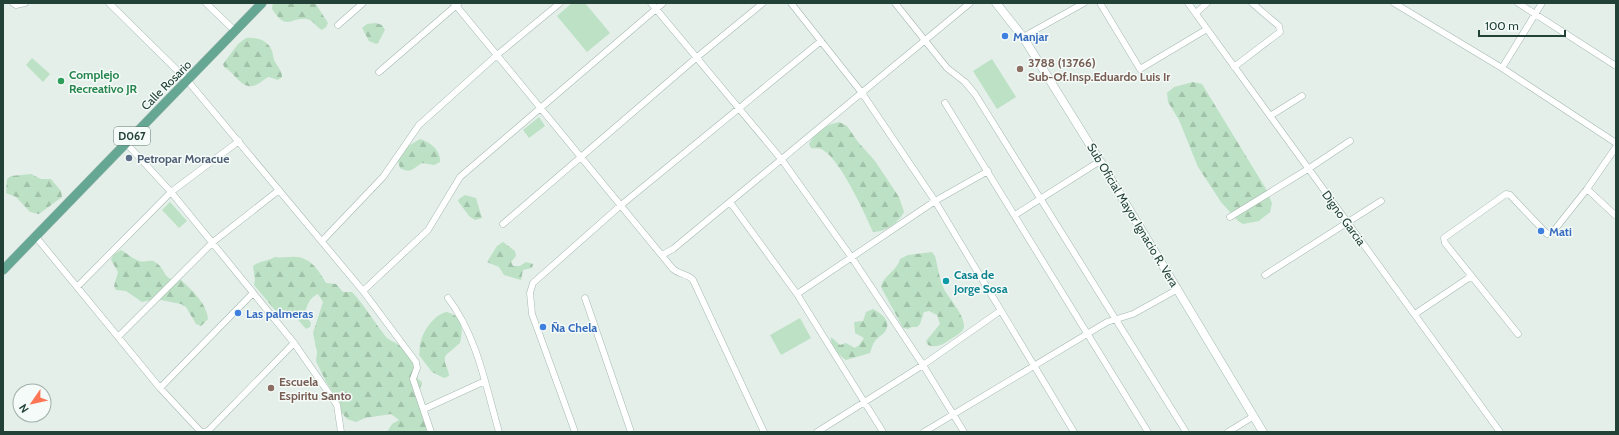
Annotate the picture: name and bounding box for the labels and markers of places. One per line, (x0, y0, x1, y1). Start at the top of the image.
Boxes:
place label: Manjar (1013, 29, 1048, 44)
marker: Manjar (1000, 31, 1010, 41)
place label: 3788 (13766) Sub-Of.Insp.Eduardo Luis Ir (1028, 55, 1170, 84)
marker: 3788 (13766) Sub-Of.Insp.Eduardo Luis Ir (1015, 64, 1025, 74)
place label: Complejo Recreativo JR (69, 67, 138, 96)
marker: Complejo Recreativo JR (56, 76, 66, 86)
place label: Petropar Moracue (137, 151, 229, 166)
marker: Petropar Moracue (124, 153, 134, 163)
place label: Mati (1549, 224, 1572, 239)
marker: Mati (1536, 226, 1546, 236)
place label: Casa de Jorge Sosa (953, 267, 1008, 296)
marker: Casa de Jorge Sosa (941, 276, 951, 286)
place label: Las palmeras (246, 306, 313, 321)
marker: Las palmeras (233, 308, 243, 318)
place label: Ña Chela (551, 320, 597, 335)
marker: Ña Chela (538, 322, 548, 332)
place label: Escuela Espiritu Santo (279, 374, 352, 403)
marker: Escuela Espiritu Santo (266, 383, 276, 393)

